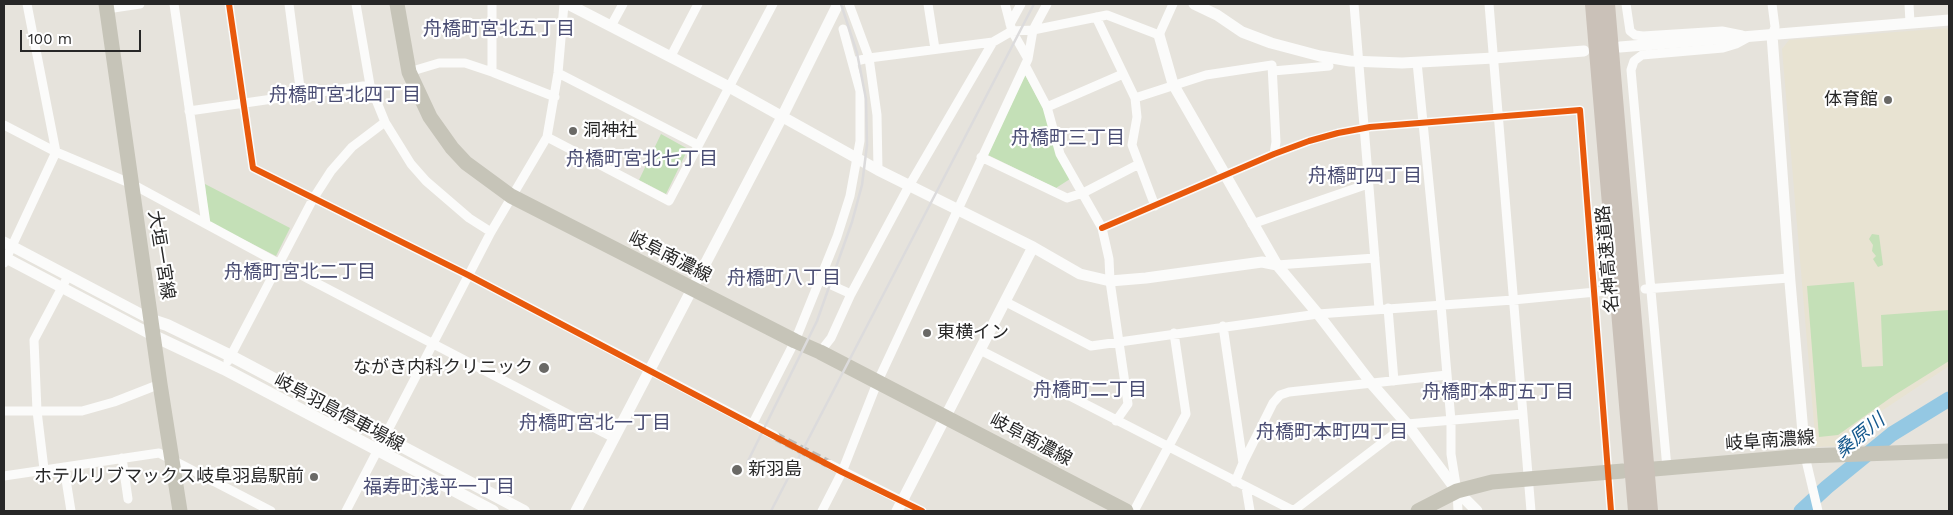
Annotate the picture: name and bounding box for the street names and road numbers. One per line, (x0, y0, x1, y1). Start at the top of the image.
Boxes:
street label: 名神高速道路 (1593, 204, 1623, 314)
street label: 大垣一宮線 (143, 209, 179, 301)
street label: 岐阜南濃線 (625, 227, 715, 287)
street label: 岐阜羽島停車場線 (270, 370, 408, 456)
street label: 岐阜南濃線 (986, 409, 1076, 471)
street label: 岐阜南濃線 (1724, 427, 1816, 455)

